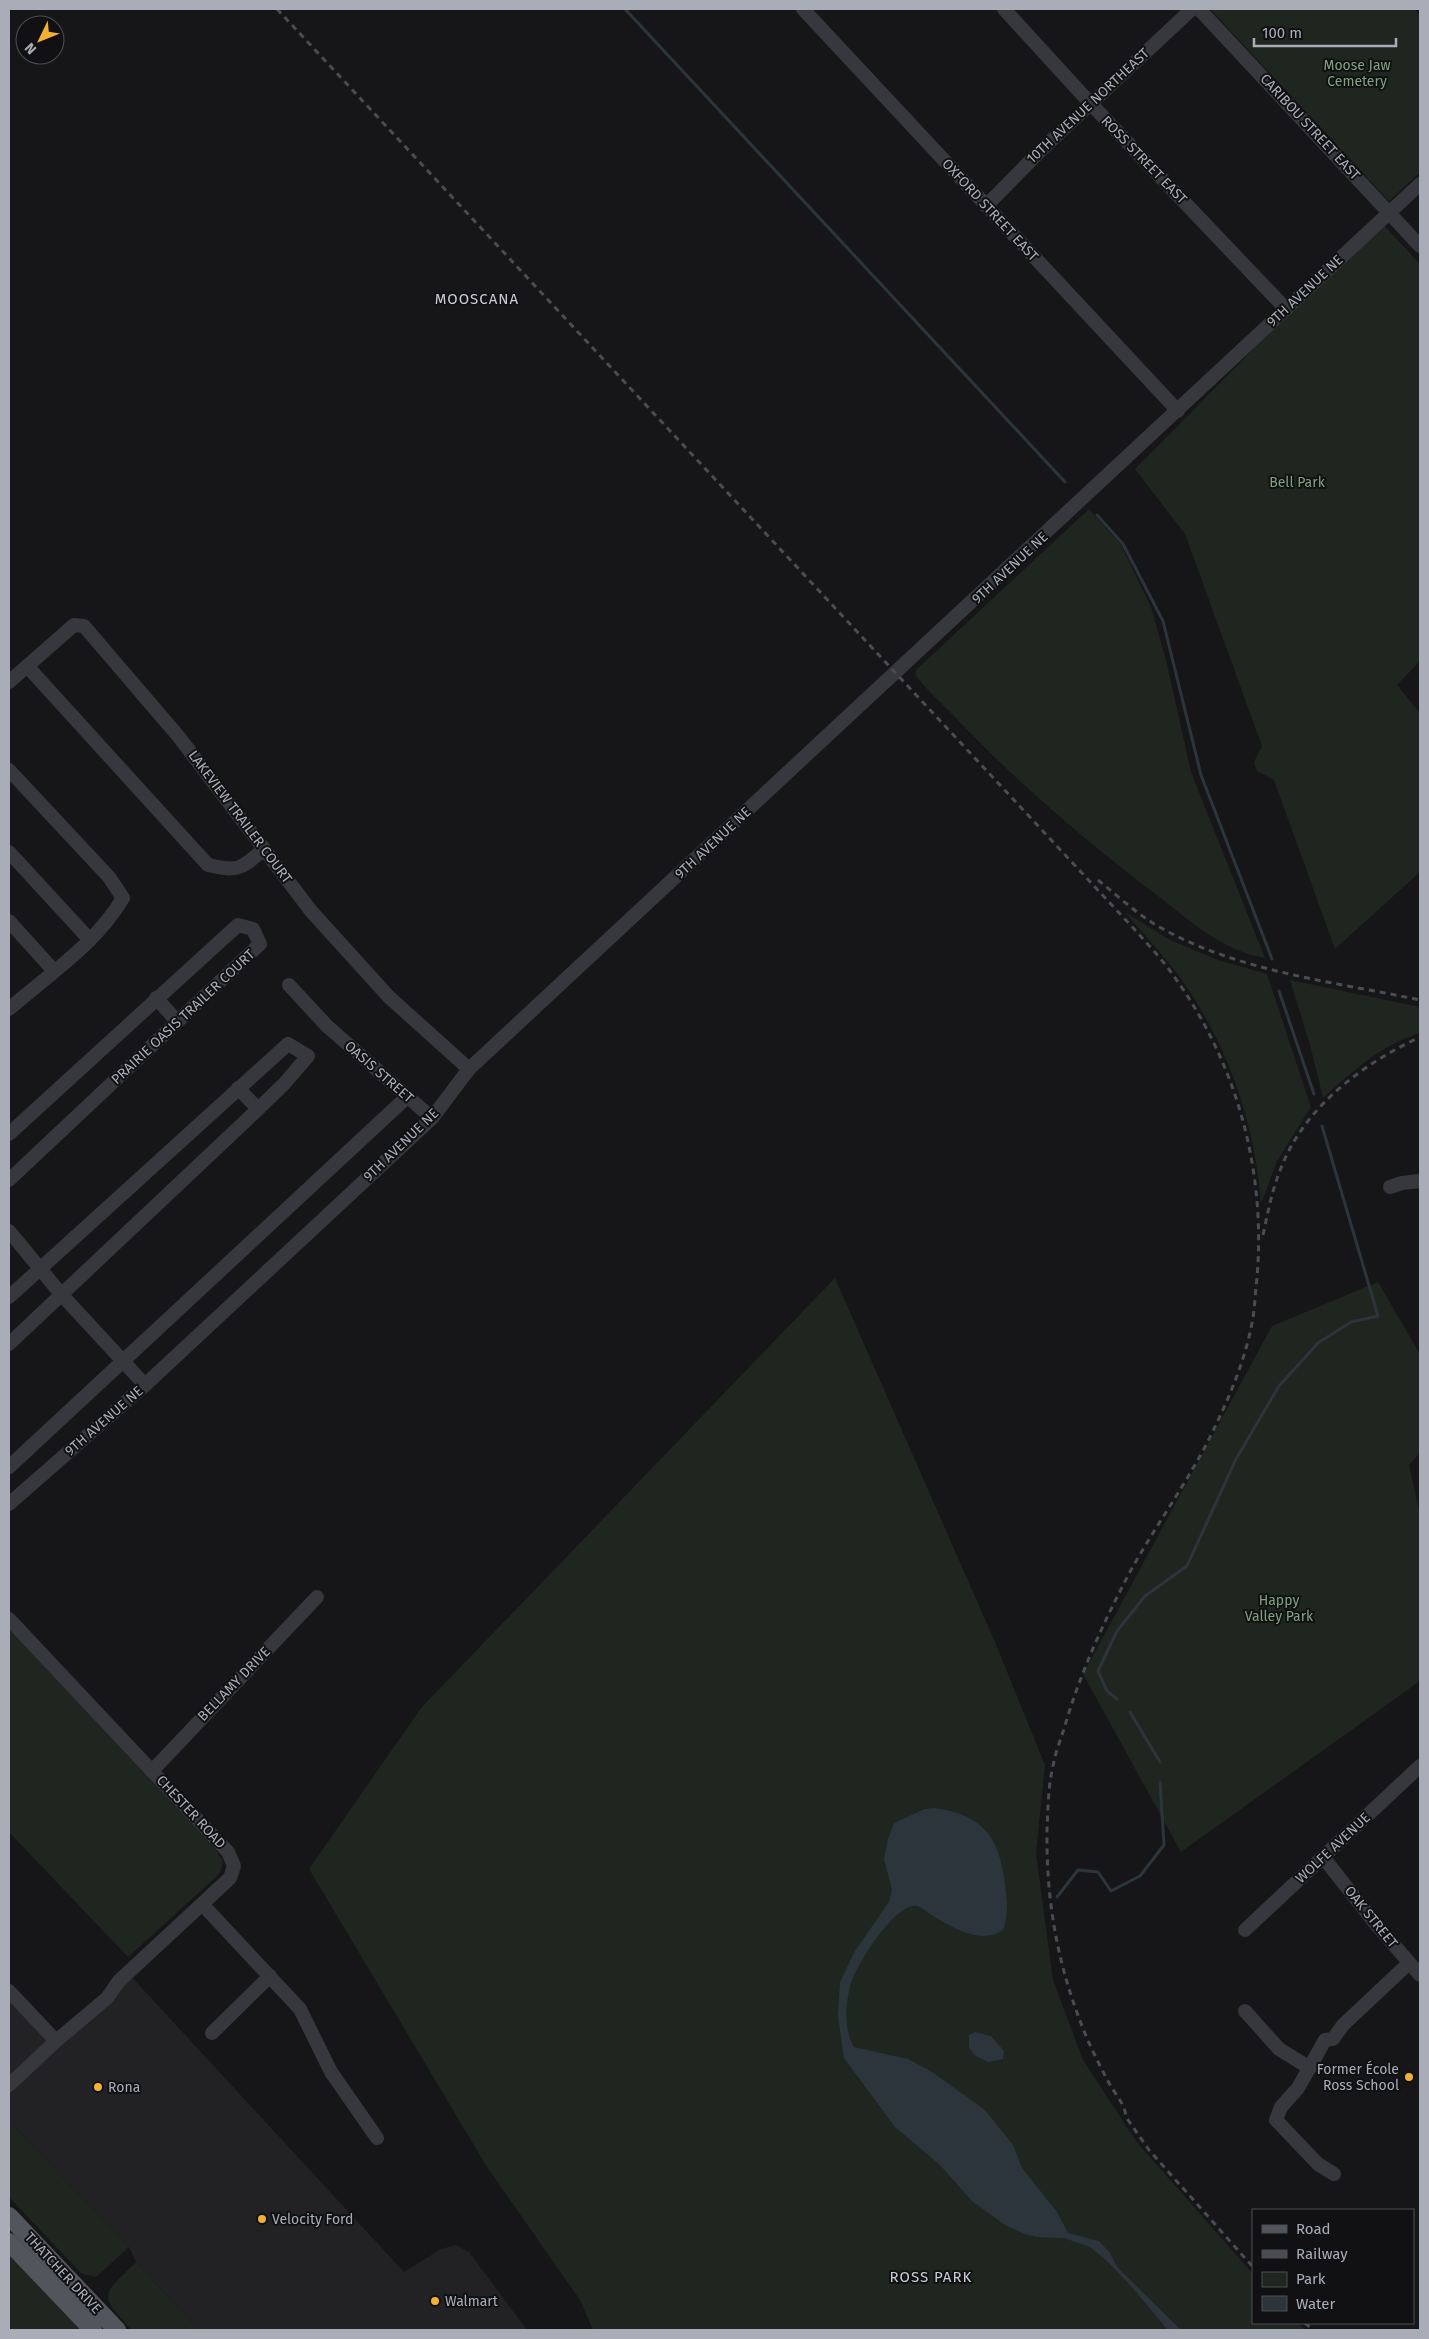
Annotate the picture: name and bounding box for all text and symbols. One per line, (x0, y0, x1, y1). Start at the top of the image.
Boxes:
north arrow (15, 15, 65, 65)
scale bar (1254, 15, 1396, 47)
text: 100 m (1262, 24, 1302, 42)
text: N (21, 39, 40, 58)
street label: 10TH AVENUE NORTHEAST (1023, 44, 1153, 167)
park label: Moose Jaw Cemetery (1324, 57, 1390, 90)
street label: CARIBOU STREET EAST (1256, 70, 1364, 184)
street label: ROSS STREET EAST (1098, 112, 1191, 208)
street label: OXFORD STREET EAST (938, 155, 1042, 265)
street label: 9TH AVENUE NE (1263, 251, 1347, 331)
district label: MOOSCANA (435, 290, 519, 308)
park label: Bell Park (1269, 474, 1326, 491)
street label: 9TH AVENUE NE (968, 528, 1052, 608)
street label: LAKEVIEW TRAILER COURT (185, 747, 296, 887)
street label: 9TH AVENUE NE (671, 803, 755, 883)
street label: PRAIRIE OASIS TRAILER COURT (108, 946, 259, 1088)
street label: OASIS STREET (341, 1037, 418, 1107)
street label: 9TH AVENUE NE (360, 1105, 442, 1185)
street label: 9TH AVENUE NE (62, 1383, 146, 1459)
park label: Happy Valley Park (1245, 1592, 1314, 1625)
street label: BELLAMY DRIVE (194, 1643, 274, 1725)
street label: CHESTER ROAD (153, 1772, 229, 1852)
street label: WOLFE AVENUE (1292, 1809, 1374, 1887)
street label: OAK STREET (1341, 1883, 1402, 1952)
place label: Former École Ross School (1317, 2060, 1399, 2094)
marker: Former École Ross School (1403, 2071, 1415, 2083)
place label: Rona (108, 2079, 140, 2096)
marker: Rona (92, 2081, 104, 2093)
legend (1252, 2209, 1414, 2324)
place label: Velocity Ford (272, 2211, 353, 2228)
marker: Velocity Ford (256, 2213, 268, 2225)
text: Road (1296, 2220, 1331, 2238)
street label: THATCHER DRIVE (21, 2229, 105, 2317)
text: Railway (1296, 2245, 1348, 2263)
district label: ROSS PARK (890, 2268, 972, 2286)
text: Park (1296, 2270, 1326, 2288)
place label: Walmart (445, 2293, 499, 2310)
marker: Walmart (429, 2295, 441, 2307)
text: Water (1296, 2295, 1335, 2313)

